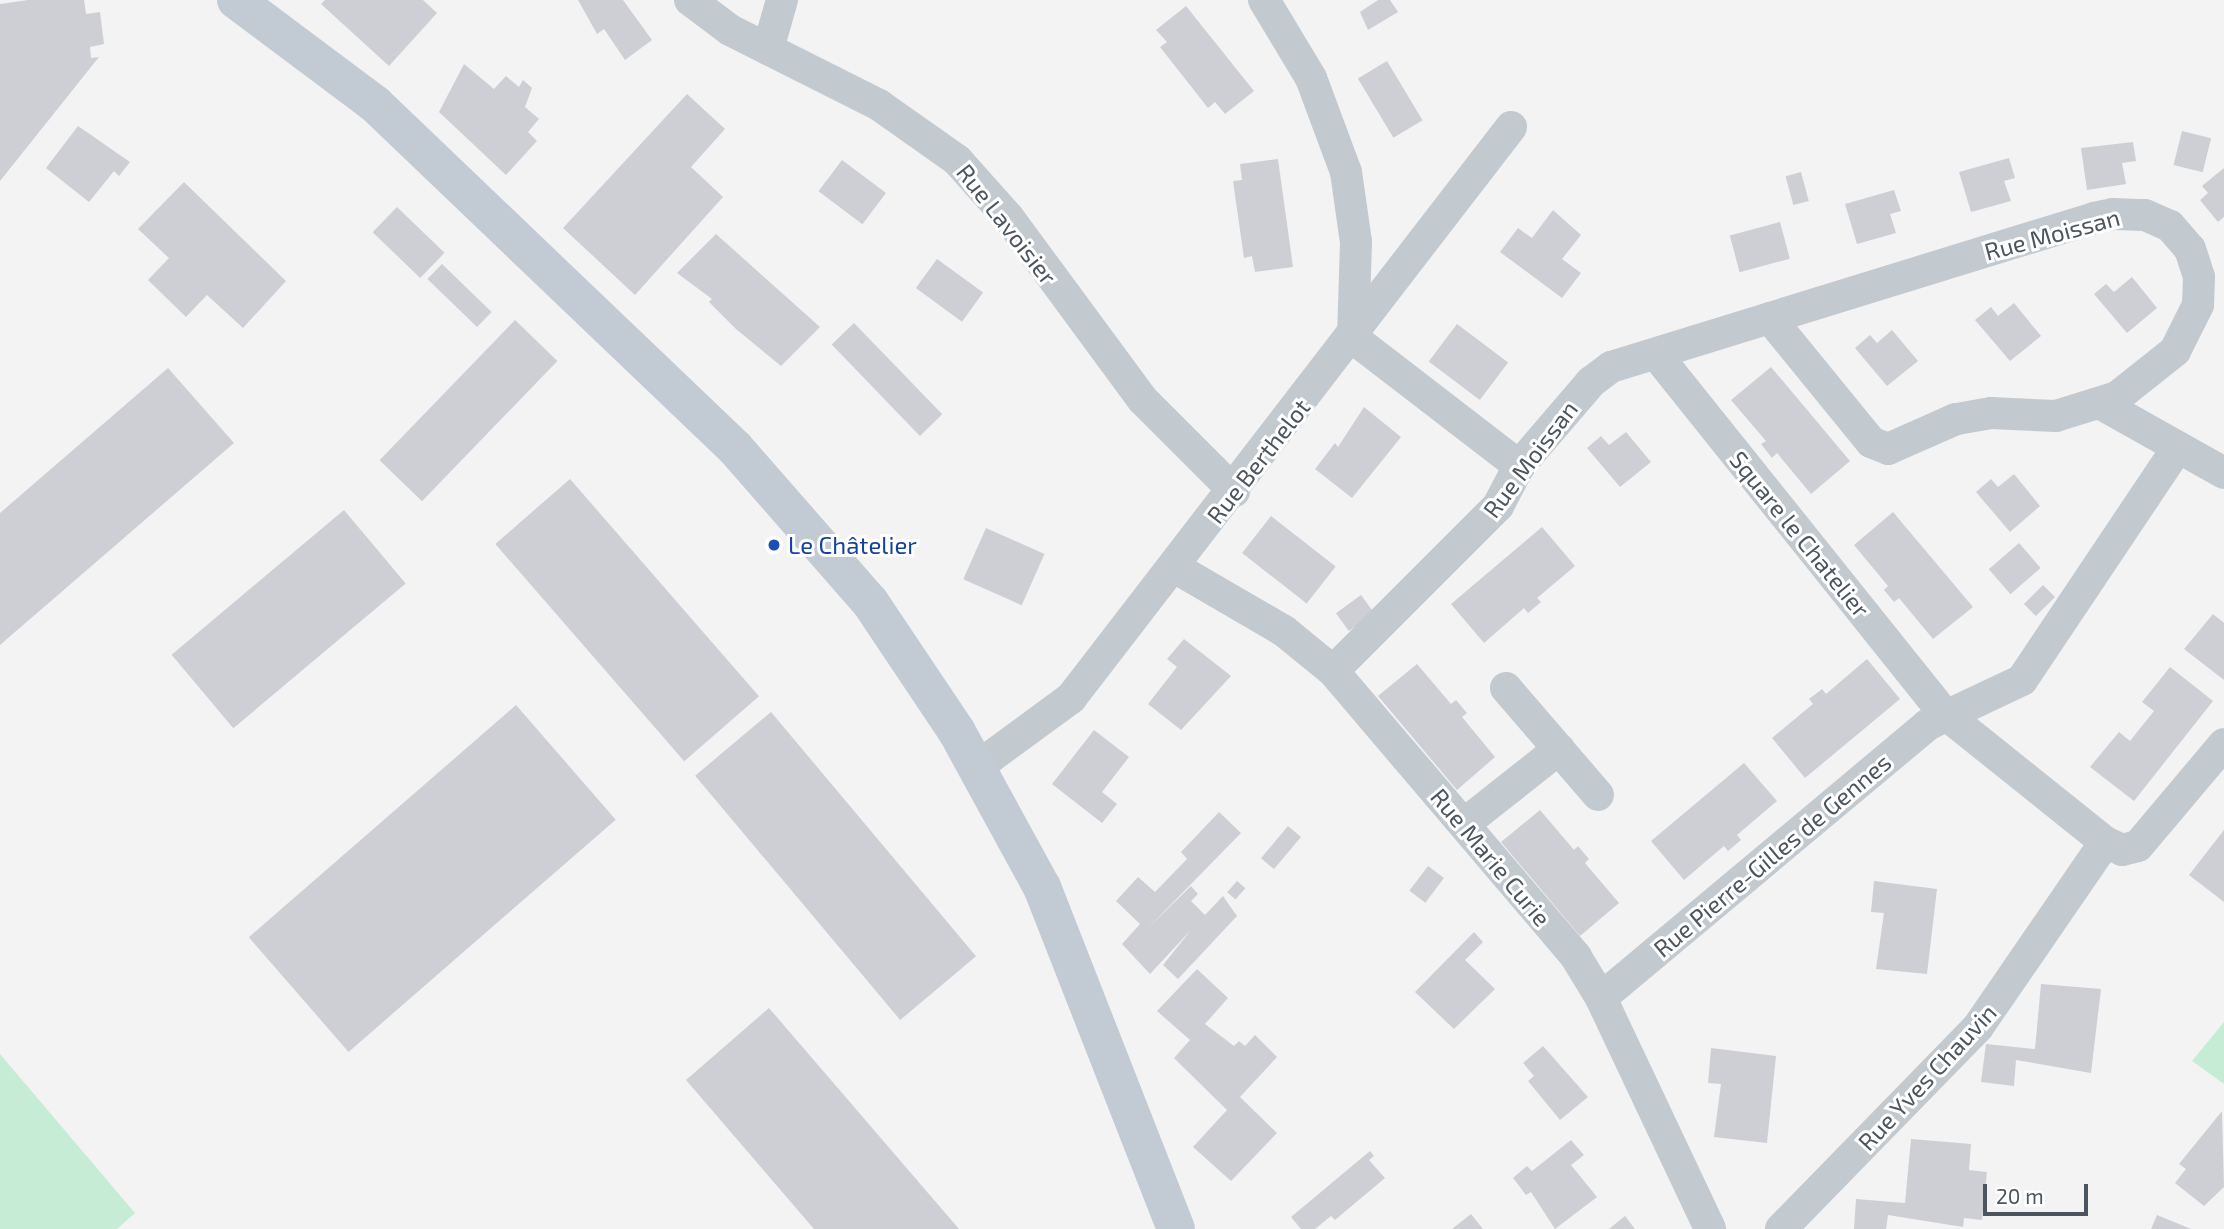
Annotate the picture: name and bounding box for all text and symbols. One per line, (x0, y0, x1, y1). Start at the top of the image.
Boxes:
street label: Rue Lavoisier (951, 158, 1063, 290)
street label: Rue Moissan (1981, 202, 2123, 266)
street label: Rue Berthelot (1200, 393, 1316, 529)
street label: Rue Moissan (1477, 395, 1583, 523)
street label: Square le Chatelier (1724, 445, 1876, 623)
place label: Le Châtelier (788, 531, 917, 559)
marker: Le Châtelier (766, 537, 782, 553)
street label: Rue Pierre-Gilles de Gennes (1647, 747, 1897, 963)
street label: Rue Marie Curie (1425, 782, 1557, 932)
street label: Rue Yves Chauvin (1852, 998, 2002, 1156)
scale bar (1986, 1170, 2091, 1214)
text: 20 m (1996, 1183, 2044, 1208)

